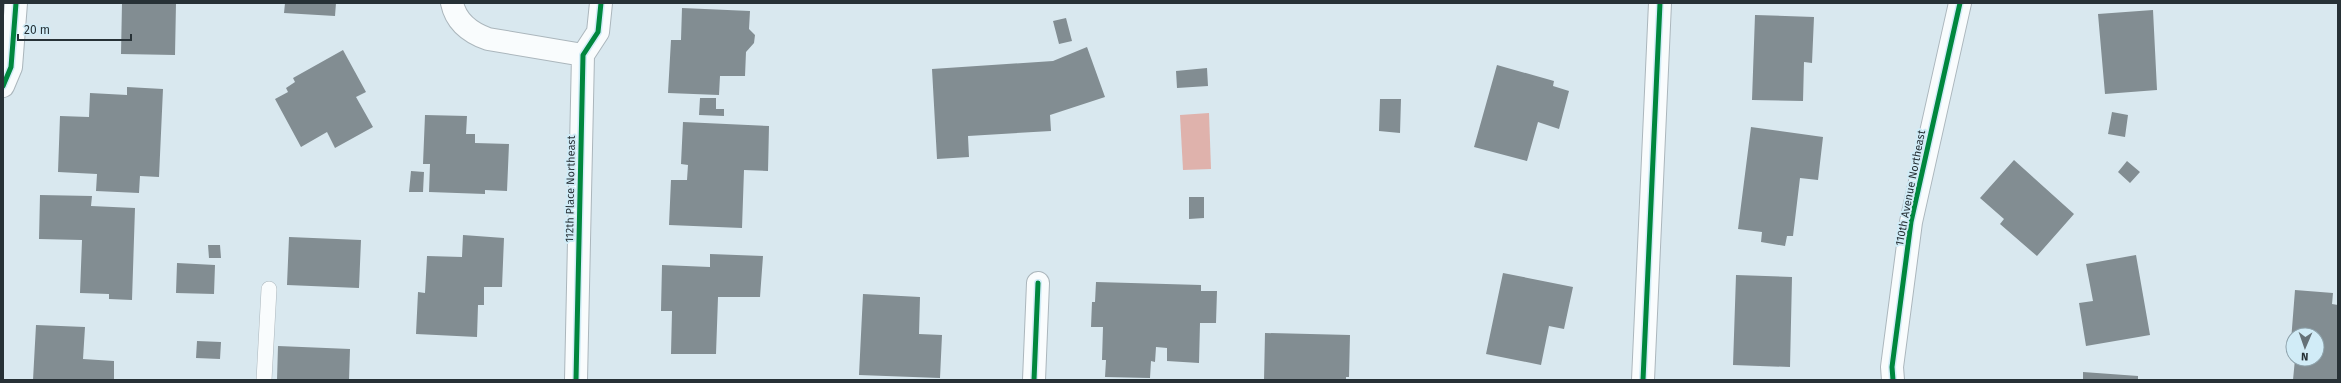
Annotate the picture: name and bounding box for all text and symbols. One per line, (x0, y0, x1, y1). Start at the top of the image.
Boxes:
scale bar (18, 16, 131, 42)
text: 20 m (24, 23, 50, 37)
street label: 110th Avenue Northeast (1893, 129, 1928, 247)
street label: 112th Place Northeast (563, 135, 578, 243)
north arrow (2285, 327, 2325, 367)
text: N (2301, 350, 2309, 363)

